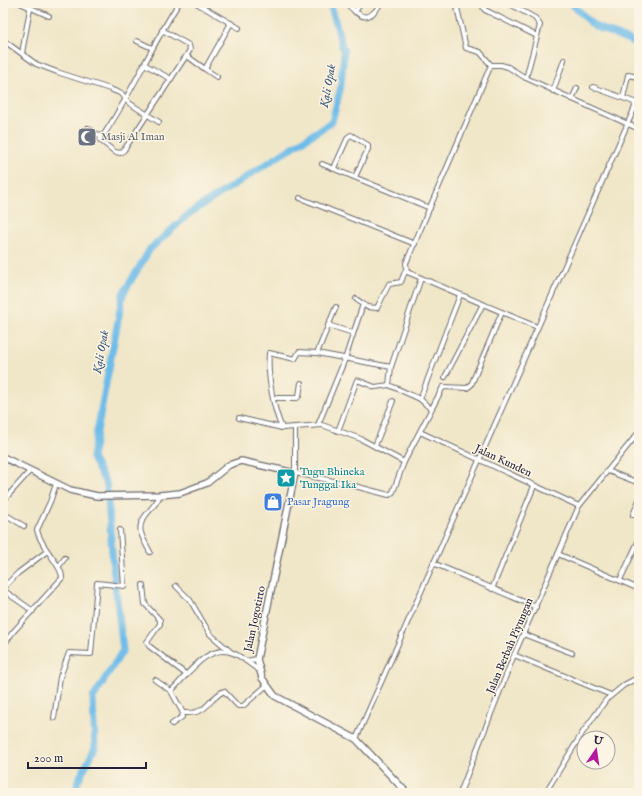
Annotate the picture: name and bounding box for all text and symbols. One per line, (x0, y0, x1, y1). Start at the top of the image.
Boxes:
water label: Kali Opak (317, 63, 339, 110)
mosque icon: Masji Al Iman (76, 126, 98, 148)
place label: Masji Al Iman (101, 130, 165, 144)
water label: Kali Opak (90, 329, 112, 376)
street label: Jalan Kunden (470, 441, 534, 480)
place label: Tugu Bhineka Tunggal Ika (300, 465, 365, 492)
place icon: Tugu Bhineka Tunggal Ika (275, 467, 297, 489)
shop icon: Pasar Jragung (262, 491, 284, 513)
place label: Pasar Jragung (287, 495, 351, 509)
street label: Jalan Jogotirto (241, 585, 269, 655)
street label: Jalan Berbah Piyungan (483, 596, 537, 698)
north arrow (576, 730, 616, 770)
text: U (591, 733, 605, 749)
scale bar (28, 744, 146, 770)
text: 200 m (34, 751, 63, 766)

